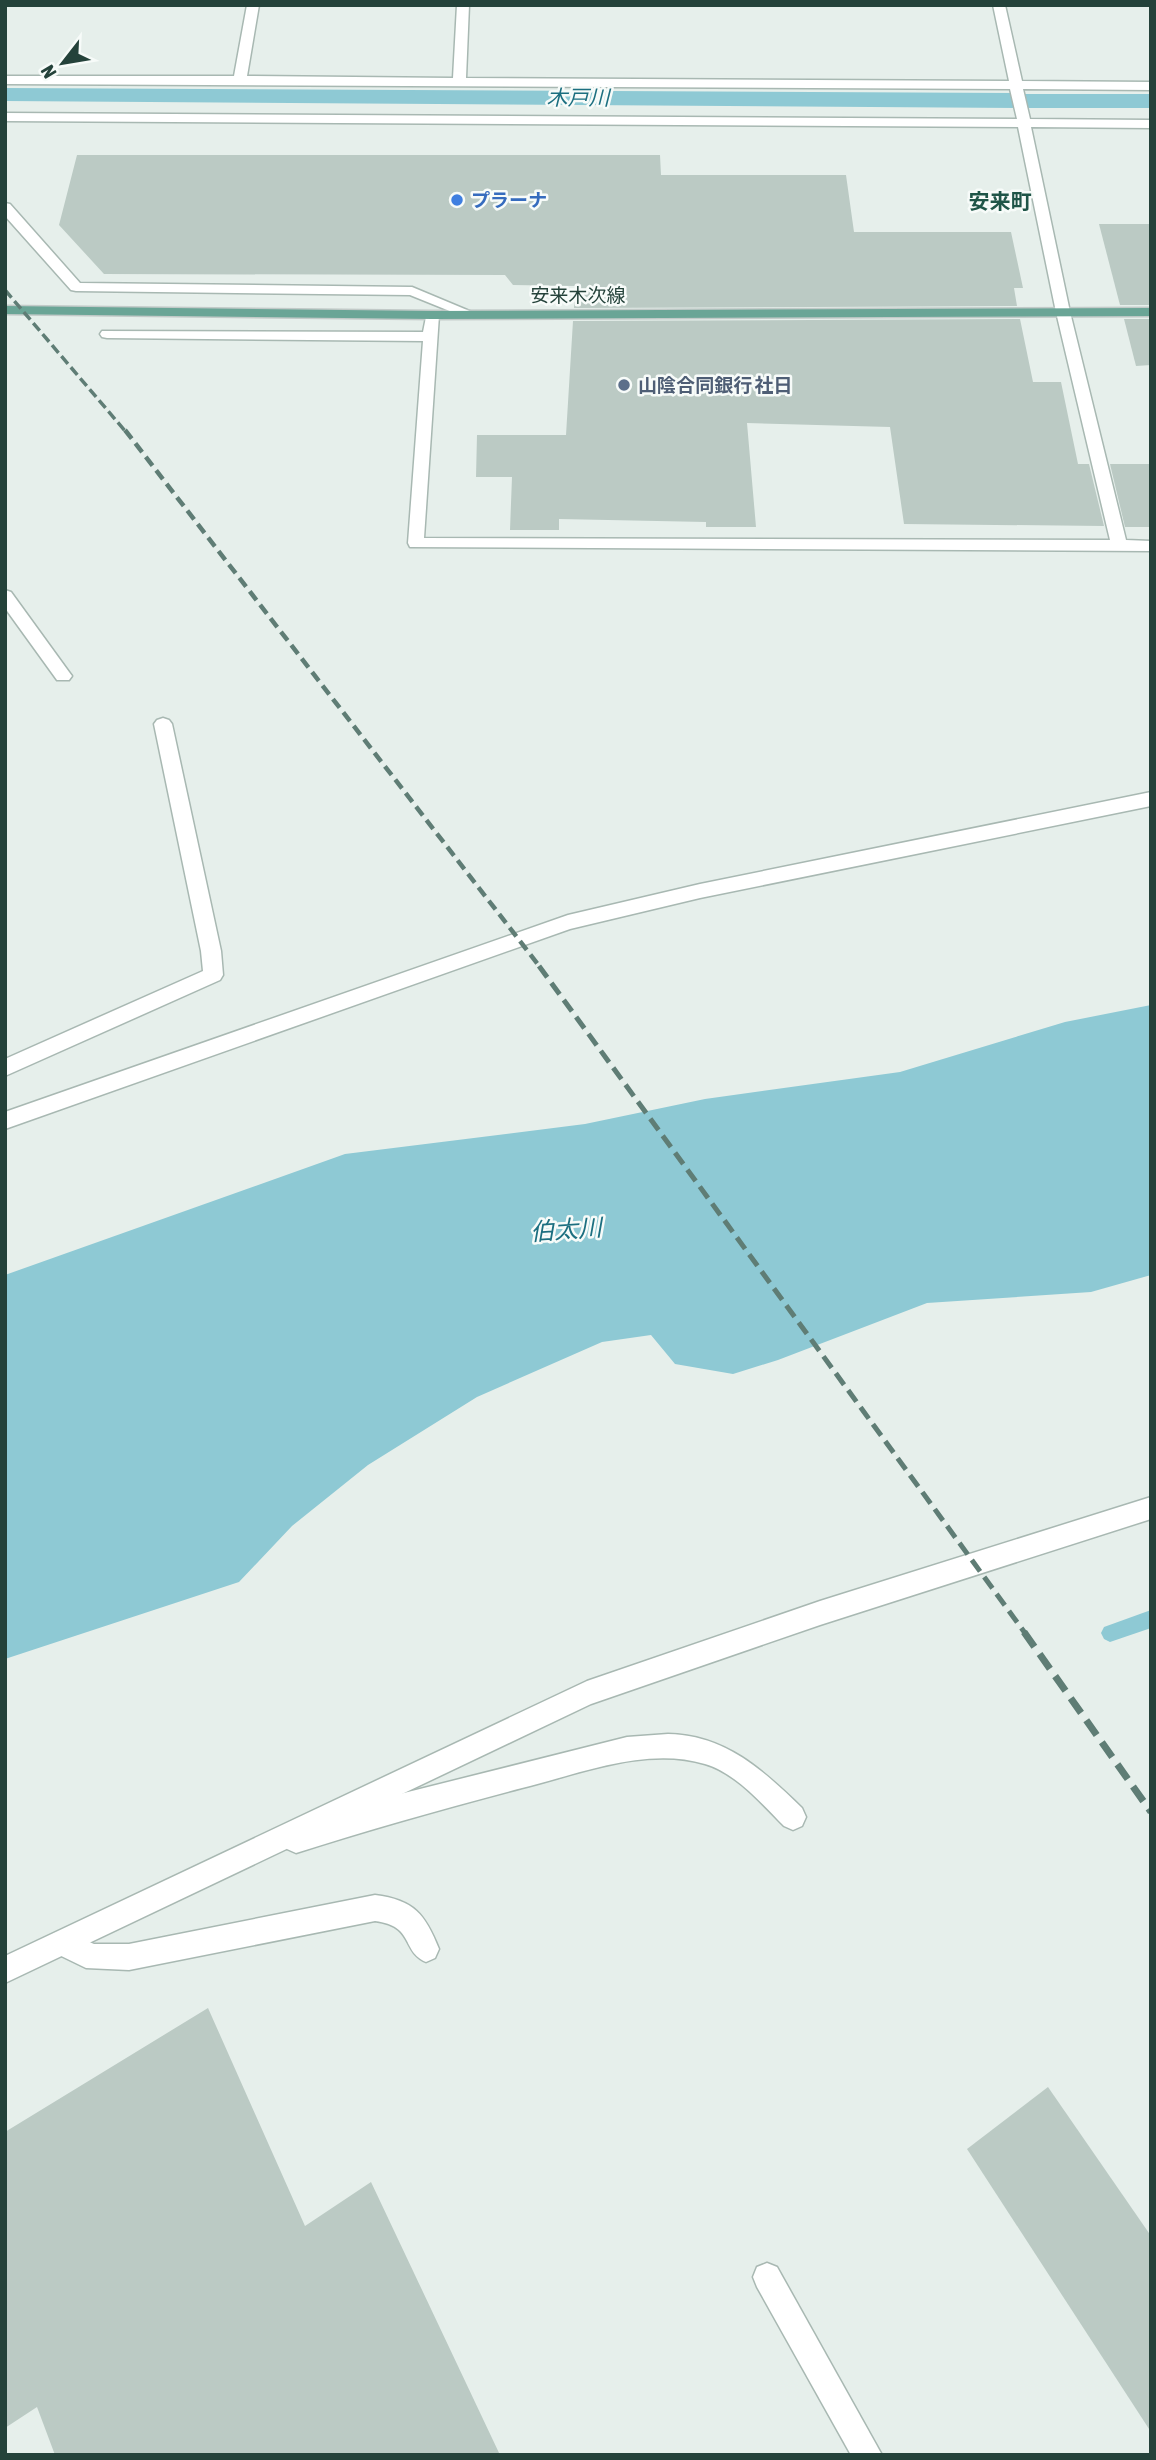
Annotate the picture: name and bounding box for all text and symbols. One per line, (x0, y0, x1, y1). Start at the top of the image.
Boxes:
north arrow (28, 28, 98, 98)
text: N (36, 61, 61, 82)
water label: 木戸川 (547, 85, 611, 109)
place label: プラーナ (471, 189, 547, 211)
district label: 安来町 (969, 189, 1032, 213)
marker: プラーナ (449, 192, 465, 208)
street label: 安来木次線 (530, 284, 626, 306)
place label: 山陰合同銀行 社日 (638, 374, 793, 396)
marker: 山陰合同銀行 社日 (616, 377, 632, 393)
water label: 伯太川 (529, 1213, 606, 1245)

